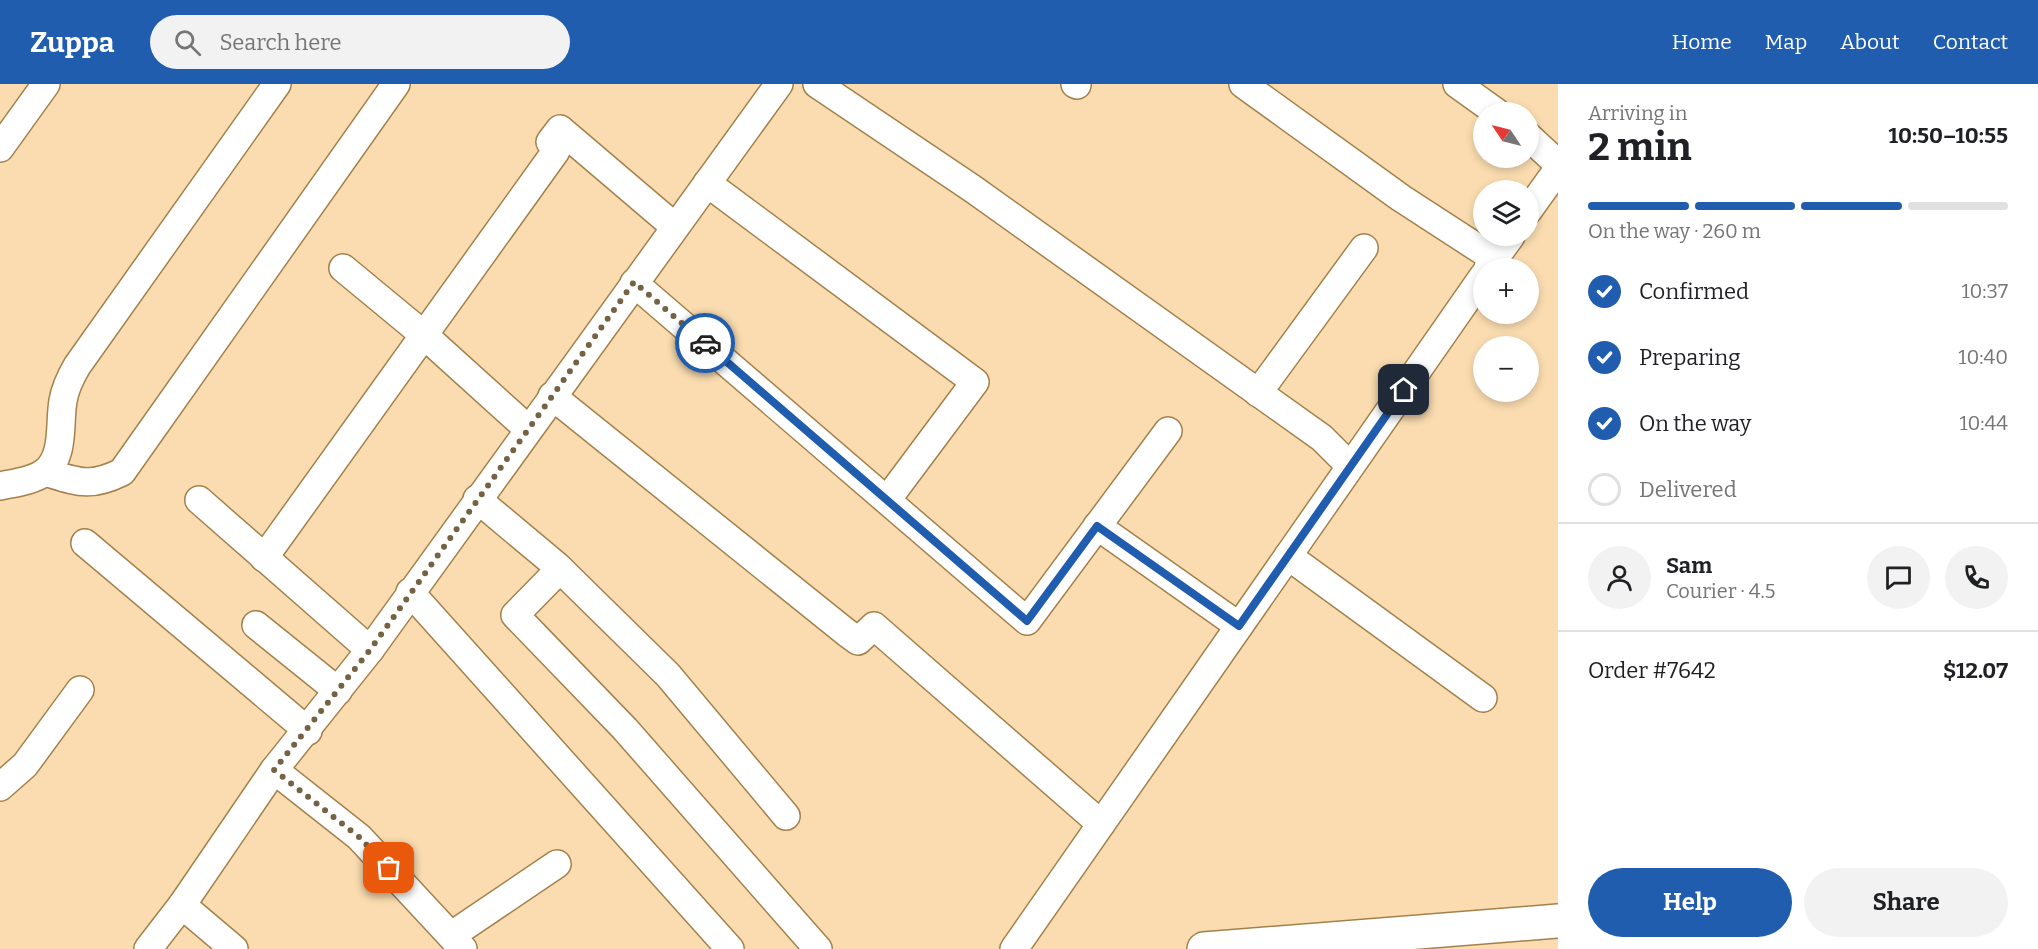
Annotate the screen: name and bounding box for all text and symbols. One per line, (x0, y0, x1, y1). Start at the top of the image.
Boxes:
search box (150, 15, 570, 69)
text: Zuppa (30, 26, 114, 59)
icon: search (171, 26, 204, 59)
text: Search here (219, 29, 342, 56)
text: Home (1672, 29, 1732, 55)
text: Map (1765, 29, 1807, 55)
text: About (1840, 29, 1900, 55)
text: Contact (1933, 29, 2008, 55)
text: Arriving in (1588, 101, 1687, 125)
north arrow (1473, 102, 1539, 168)
map controls (1473, 102, 1539, 402)
text: 10:50–10:55 (1888, 122, 2008, 149)
text: 2 min (1588, 124, 1692, 170)
button: layers (1473, 180, 1539, 246)
text: On the way · 260 m (1588, 219, 1761, 243)
button: + (1473, 258, 1539, 324)
icon: check (1588, 275, 1621, 308)
text: Confirmed (1639, 278, 1749, 305)
text: 10:37 (1961, 279, 2008, 303)
courier (675, 313, 735, 373)
icon: car (689, 327, 722, 360)
button: − (1473, 336, 1539, 402)
icon: check (1588, 341, 1621, 374)
text: Preparing (1639, 344, 1741, 371)
text: 10:40 (1958, 345, 2008, 369)
pin (1378, 364, 1429, 415)
icon: home (1387, 373, 1420, 406)
icon: check (1588, 407, 1621, 440)
text: On the way (1639, 410, 1751, 437)
text: 10:44 (1959, 411, 2008, 435)
text: Delivered (1639, 476, 1737, 503)
button: person (1588, 546, 1651, 609)
button: chat (1867, 546, 1930, 609)
button: phone (1945, 546, 2008, 609)
text: Sam (1666, 552, 1712, 579)
text: Courier · 4.5 (1666, 579, 1775, 603)
text: Order #7642 (1588, 657, 1716, 684)
text: $12.07 (1943, 657, 2008, 684)
pin (363, 842, 414, 893)
icon: bag (372, 851, 405, 884)
button: Help (1588, 868, 1792, 937)
button: Share (1804, 868, 2008, 937)

